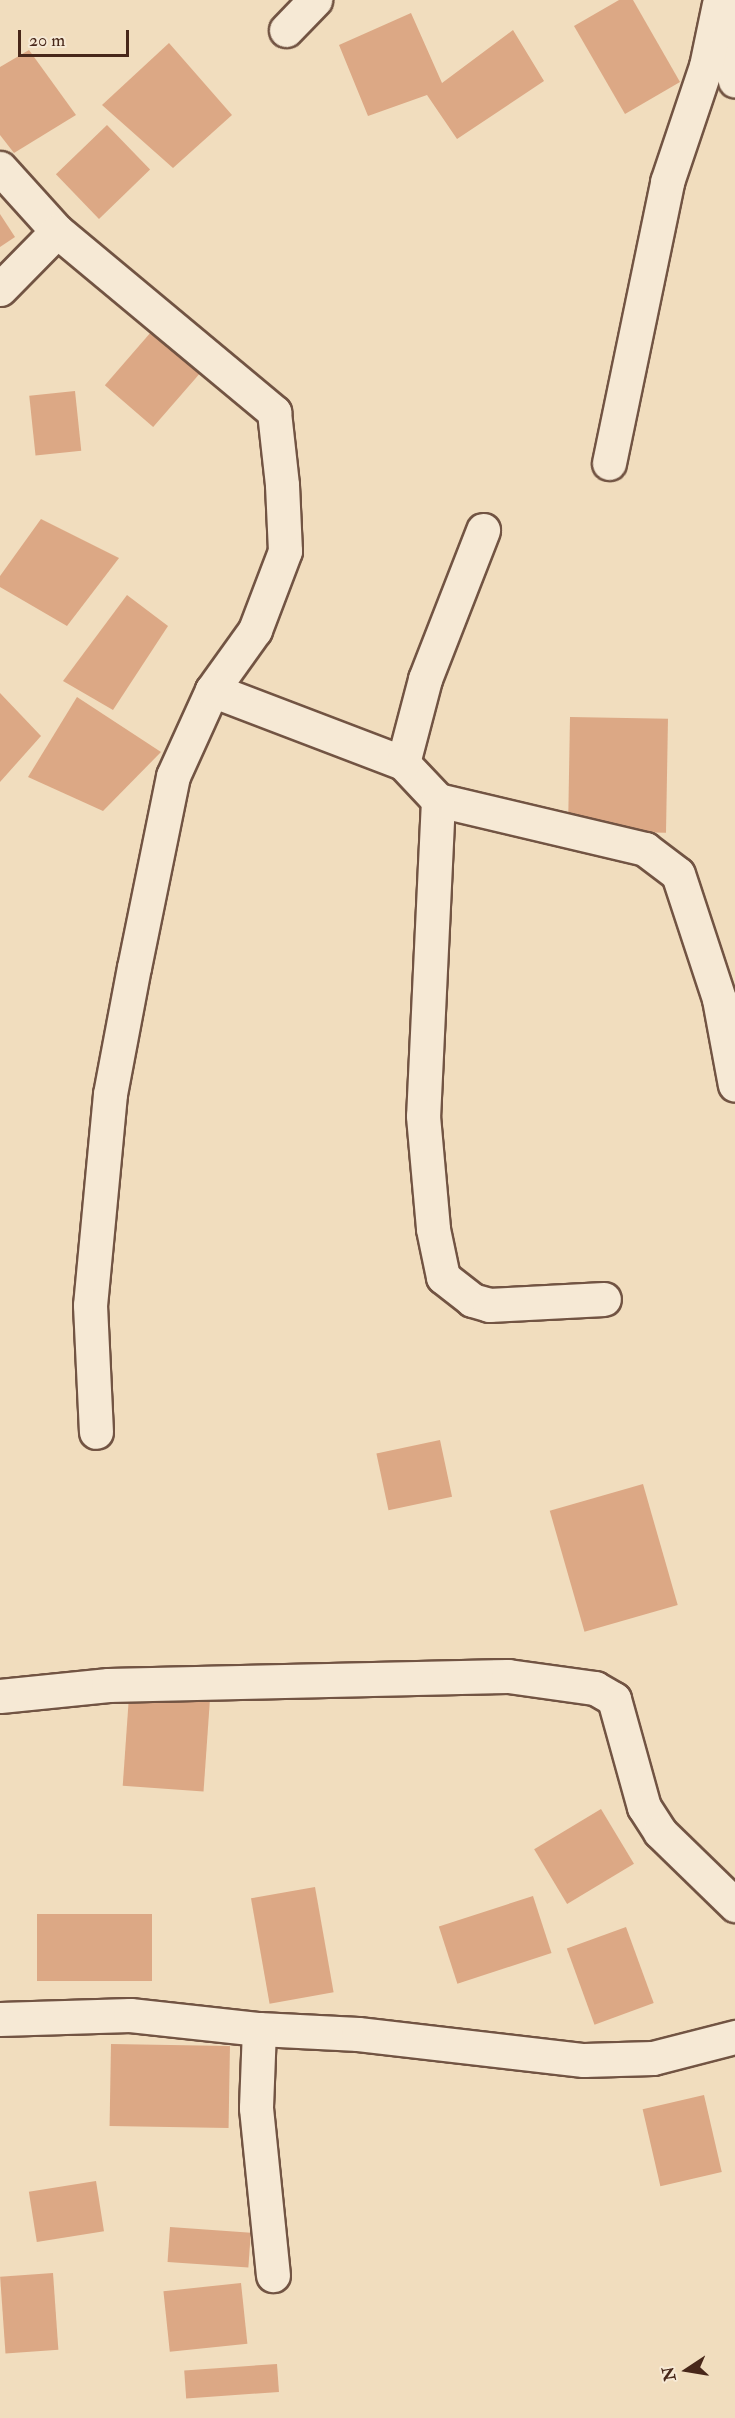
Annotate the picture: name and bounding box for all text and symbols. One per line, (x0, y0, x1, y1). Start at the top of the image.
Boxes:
scale bar (21, 18, 132, 56)
text: 20 m (29, 29, 65, 52)
north arrow (657, 2340, 717, 2400)
text: N (658, 2365, 681, 2383)

